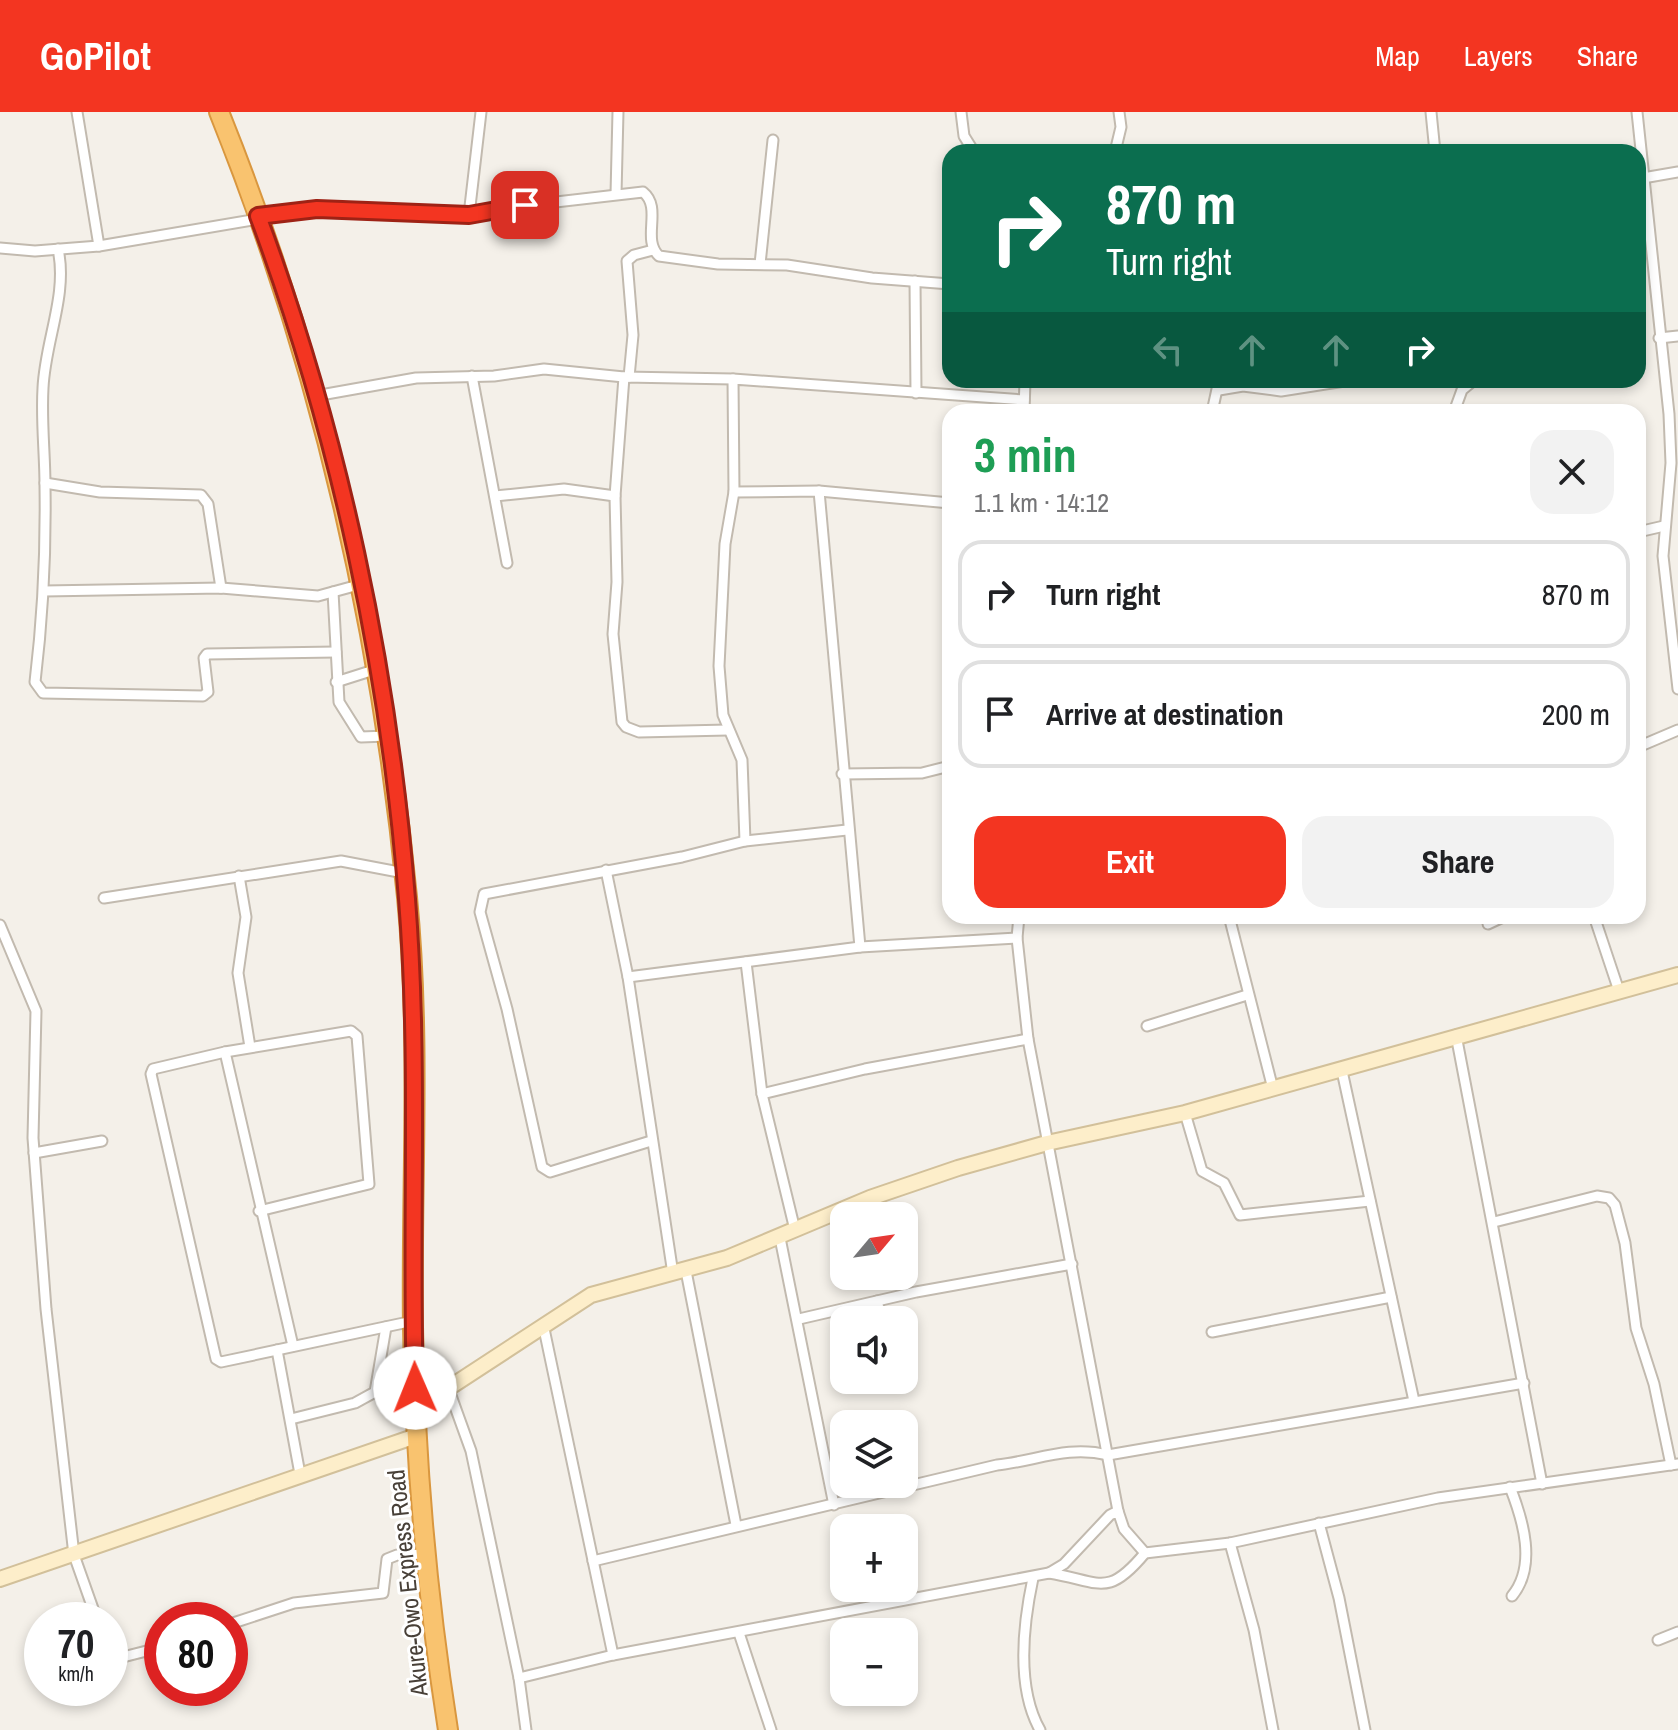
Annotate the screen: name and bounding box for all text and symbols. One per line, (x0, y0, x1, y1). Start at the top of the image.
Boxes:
text: GoPilot (40, 31, 151, 82)
text: Map (1375, 37, 1420, 75)
text: Layers (1464, 37, 1533, 75)
text: Share (1577, 37, 1638, 75)
text: 870 m (1106, 166, 1236, 241)
pin (491, 171, 559, 239)
icon: right (974, 176, 1078, 280)
icon: arrive (503, 183, 547, 227)
text: Turn right (1106, 238, 1231, 286)
icon: left (1146, 328, 1190, 372)
icon: ahead (1230, 328, 1274, 372)
icon: ahead (1314, 328, 1358, 372)
icon: right (1398, 328, 1442, 372)
text: 3 min (974, 422, 1077, 487)
button: close (1530, 430, 1614, 514)
text: 1.1 km · 14:12 (974, 485, 1109, 520)
icon: right (978, 572, 1022, 616)
text: Turn right (1046, 574, 1160, 614)
text: 870 m (1542, 574, 1610, 614)
icon: arrive (978, 692, 1022, 736)
text: Arrive at destination (1046, 694, 1284, 734)
text: 200 m (1542, 694, 1610, 734)
button: Exit (974, 816, 1286, 908)
button: Share (1302, 816, 1614, 908)
north arrow (830, 1202, 918, 1290)
map controls (830, 1202, 918, 1706)
button: sound (830, 1306, 918, 1394)
position arrow (373, 1346, 457, 1430)
button: layers (830, 1410, 918, 1498)
street label: Akure-Owo Express Road (379, 1468, 435, 1699)
button: + (830, 1514, 918, 1602)
speed limit sign: 80 (144, 1602, 248, 1706)
text: 70 (58, 1617, 94, 1670)
button: − (830, 1618, 918, 1706)
text: km/h (58, 1660, 94, 1687)

